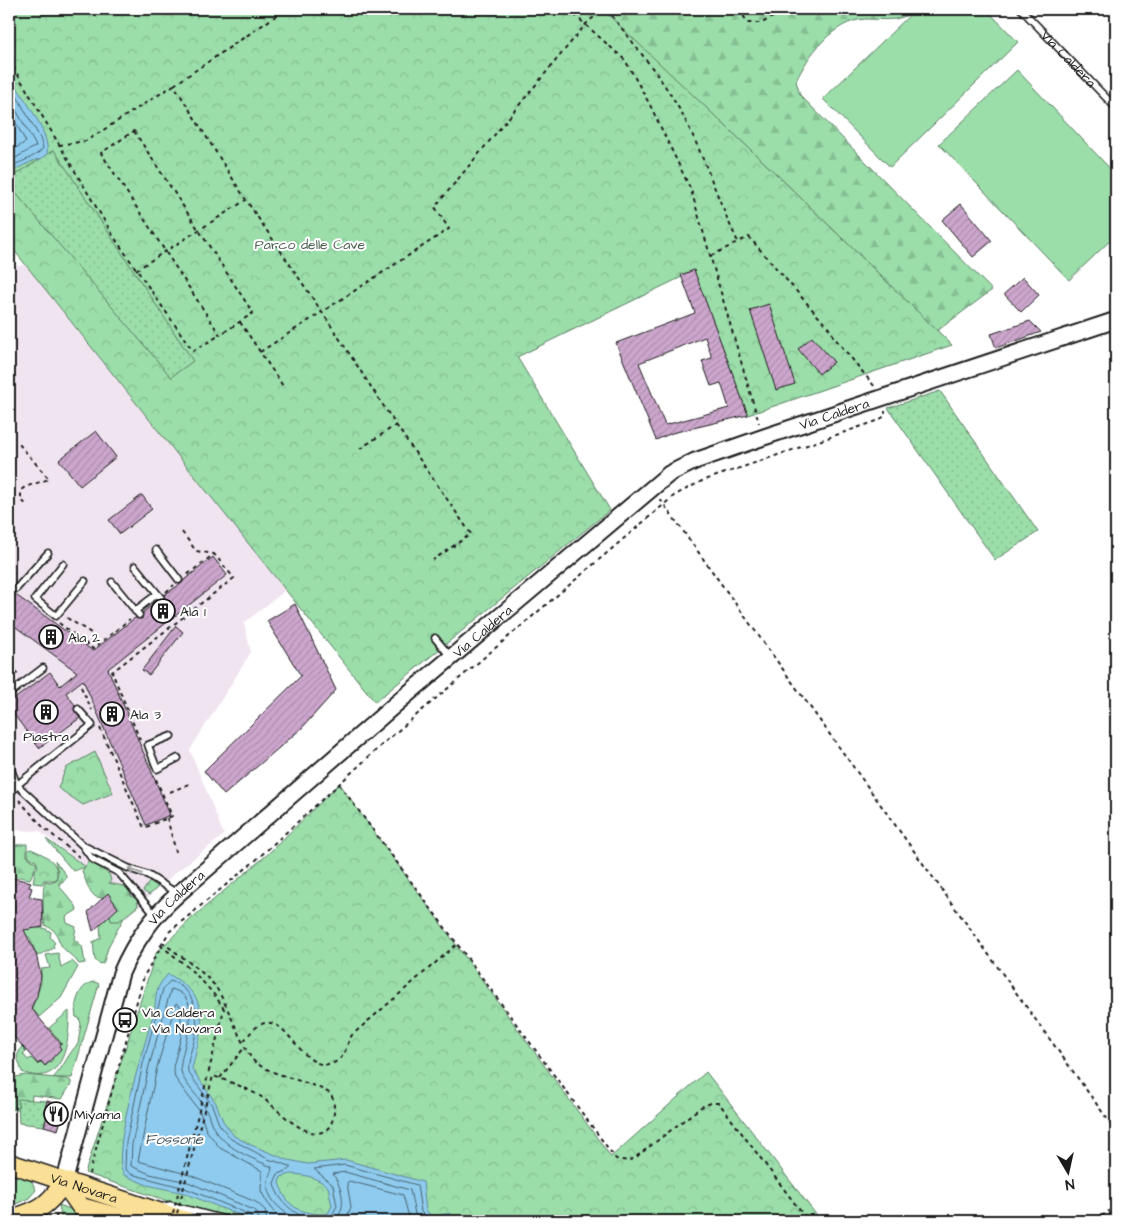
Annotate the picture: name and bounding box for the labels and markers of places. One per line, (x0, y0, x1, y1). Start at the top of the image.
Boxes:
building icon: Ala 1 (150, 598, 176, 624)
place label: Ala 1 (180, 602, 206, 622)
building icon: Ala 2 (38, 624, 64, 650)
place label: Ala 2 (68, 628, 100, 648)
building icon: Piastra (33, 699, 59, 725)
building icon: Ala 3 (99, 701, 125, 727)
place label: Ala 3 (130, 705, 161, 725)
place label: Piastra (23, 727, 69, 747)
place label: Via Caldera - Via Novara (142, 1003, 221, 1039)
bus stop icon: Via Caldera - Via Novara (112, 1007, 138, 1033)
restaurant icon: Miyama (43, 1101, 69, 1127)
place label: Miyama (74, 1105, 121, 1125)

